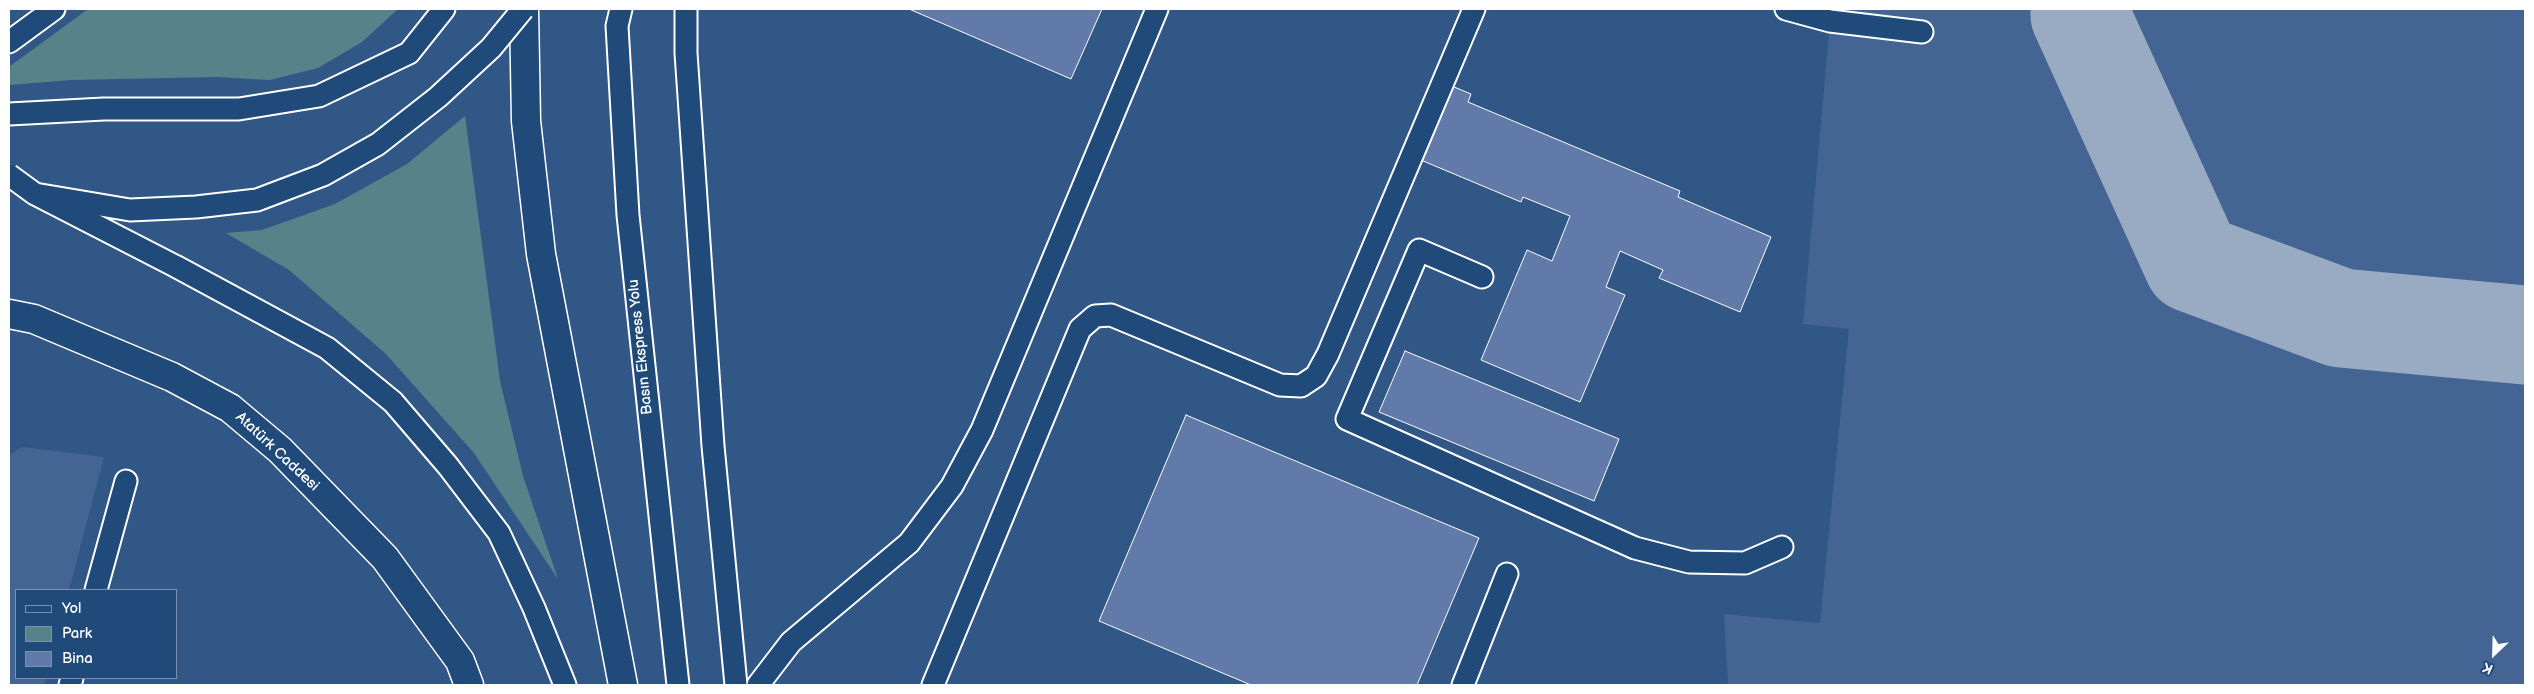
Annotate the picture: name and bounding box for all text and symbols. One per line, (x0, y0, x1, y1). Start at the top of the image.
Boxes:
street label: Basın Ekspress Yolu (625, 278, 657, 416)
street label: Atatürk Caddesi (231, 409, 323, 495)
legend (15, 589, 178, 679)
text: Yol (62, 599, 81, 618)
text: Park (62, 624, 92, 643)
north arrow (2469, 629, 2519, 679)
text: Bina (62, 649, 93, 668)
text: K (2480, 658, 2496, 678)

